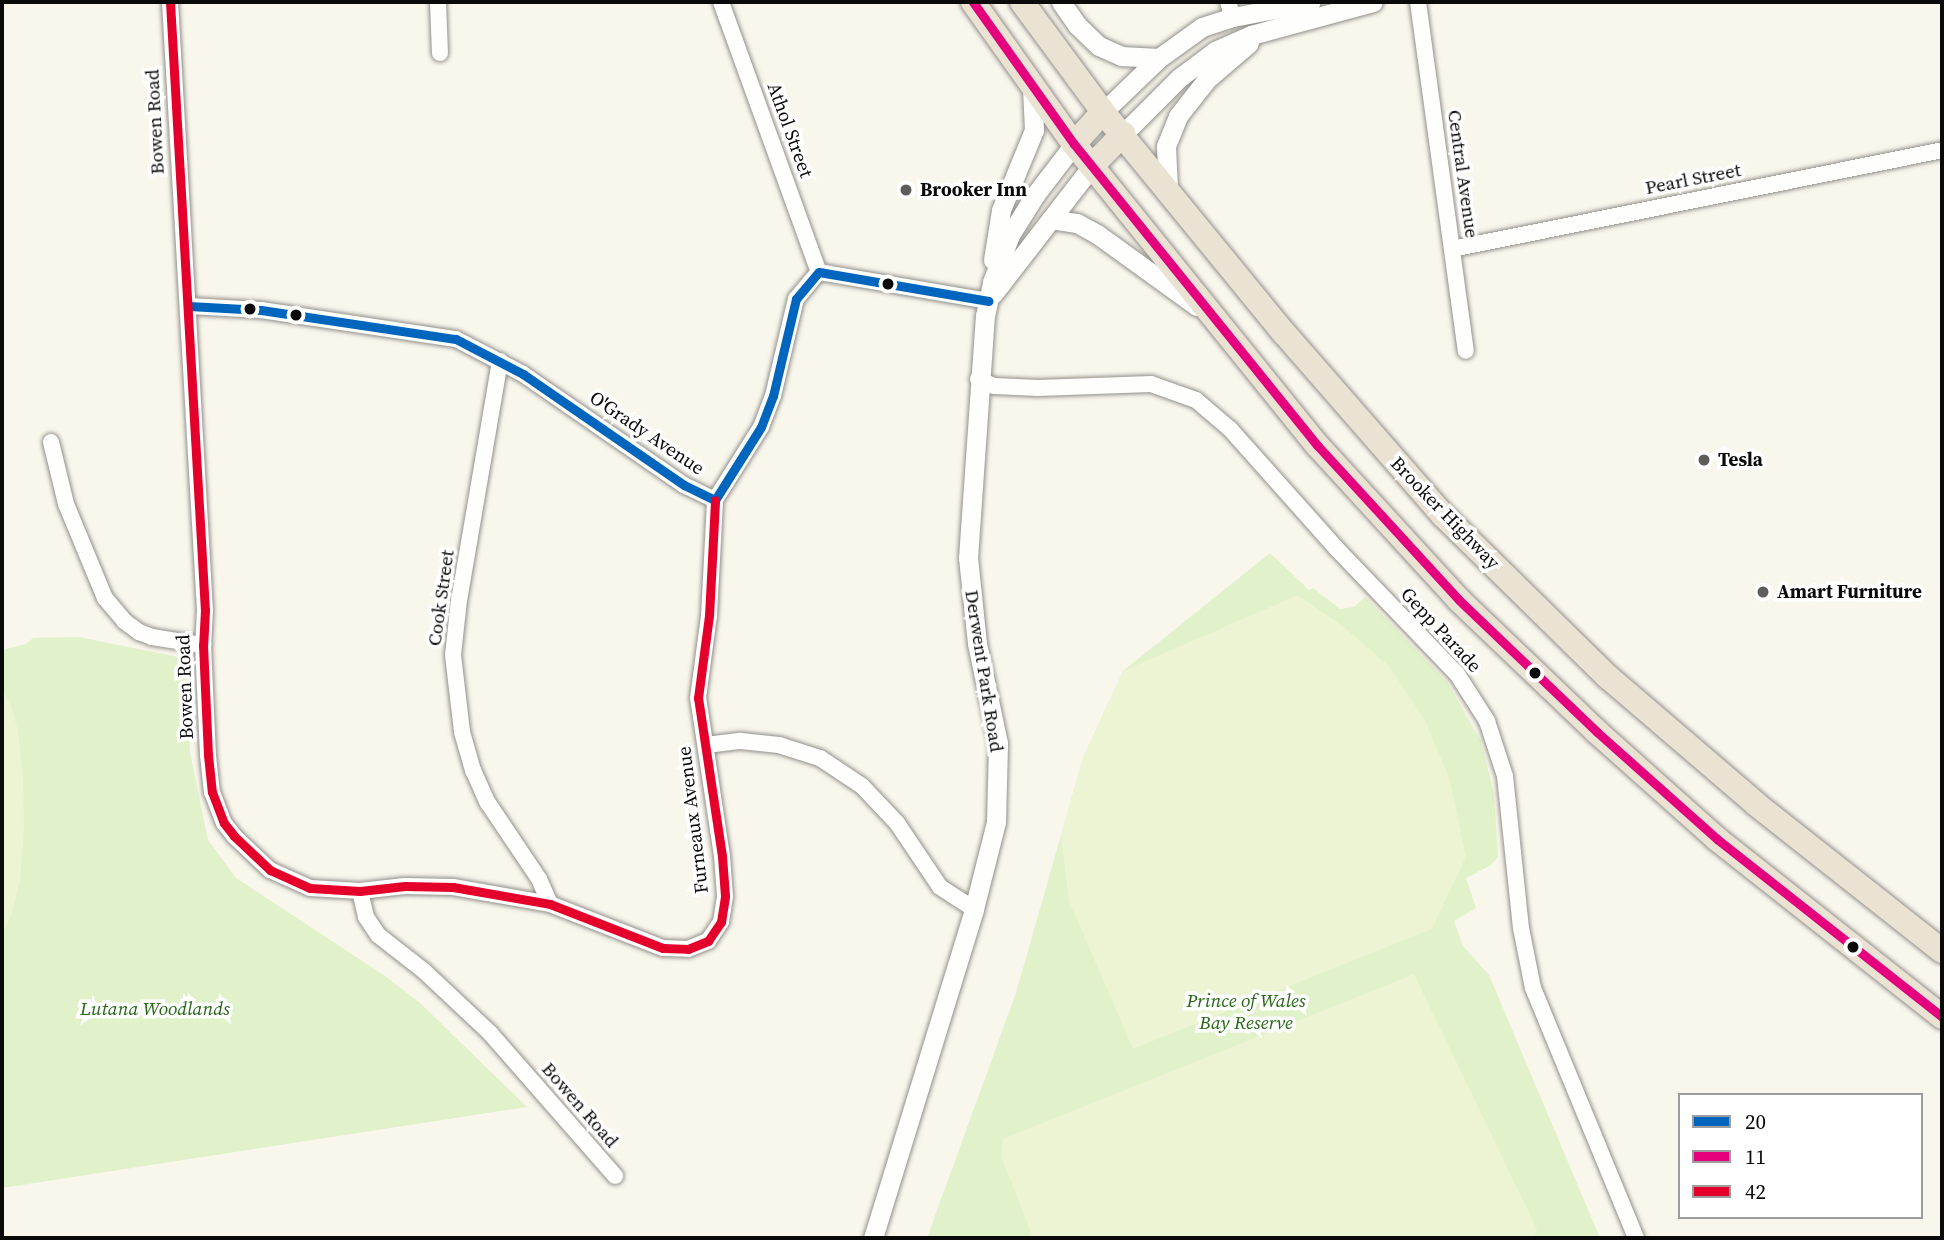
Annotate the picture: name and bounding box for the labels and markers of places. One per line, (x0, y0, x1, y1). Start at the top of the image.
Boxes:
place label: Brooker Inn (920, 179, 1027, 201)
marker: Brooker Inn (898, 182, 914, 198)
unlabelled marker (881, 277, 895, 291)
unlabelled marker (243, 302, 257, 316)
unlabelled marker (289, 308, 303, 322)
place label: Tesla (1718, 449, 1763, 471)
marker: Tesla (1696, 452, 1712, 468)
place label: Amart Furniture (1777, 581, 1922, 603)
marker: Amart Furniture (1755, 584, 1771, 600)
unlabelled marker (1528, 666, 1542, 680)
unlabelled marker (1846, 940, 1860, 954)

